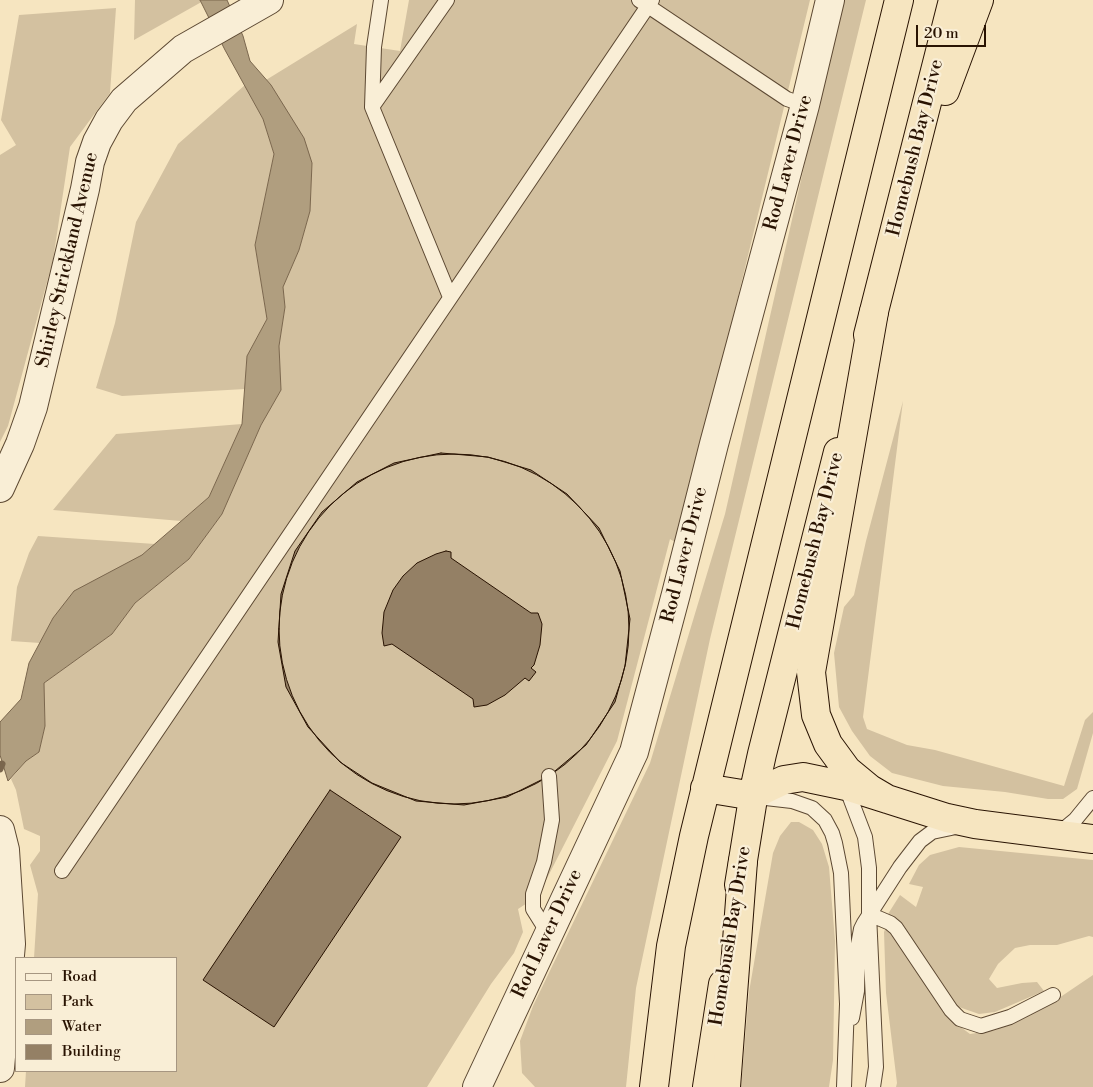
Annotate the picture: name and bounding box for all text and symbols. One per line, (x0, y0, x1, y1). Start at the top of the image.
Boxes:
scale bar (918, 15, 988, 47)
text: 20 m (924, 24, 959, 43)
street label: Homebush Bay Drive (883, 57, 949, 239)
street label: Rod Laver Drive (760, 93, 818, 233)
street label: Shirley Strickland Avenue (32, 150, 104, 370)
street label: Homebush Bay Drive (783, 450, 849, 632)
street label: Rod Laver Drive (657, 484, 713, 626)
street label: Homebush Bay Drive (706, 844, 756, 1028)
street label: Rod Laver Drive (508, 866, 588, 1002)
legend (15, 957, 178, 1072)
text: Road (62, 967, 97, 986)
text: Park (62, 992, 93, 1011)
text: Water (62, 1017, 101, 1036)
text: Building (62, 1042, 121, 1061)

